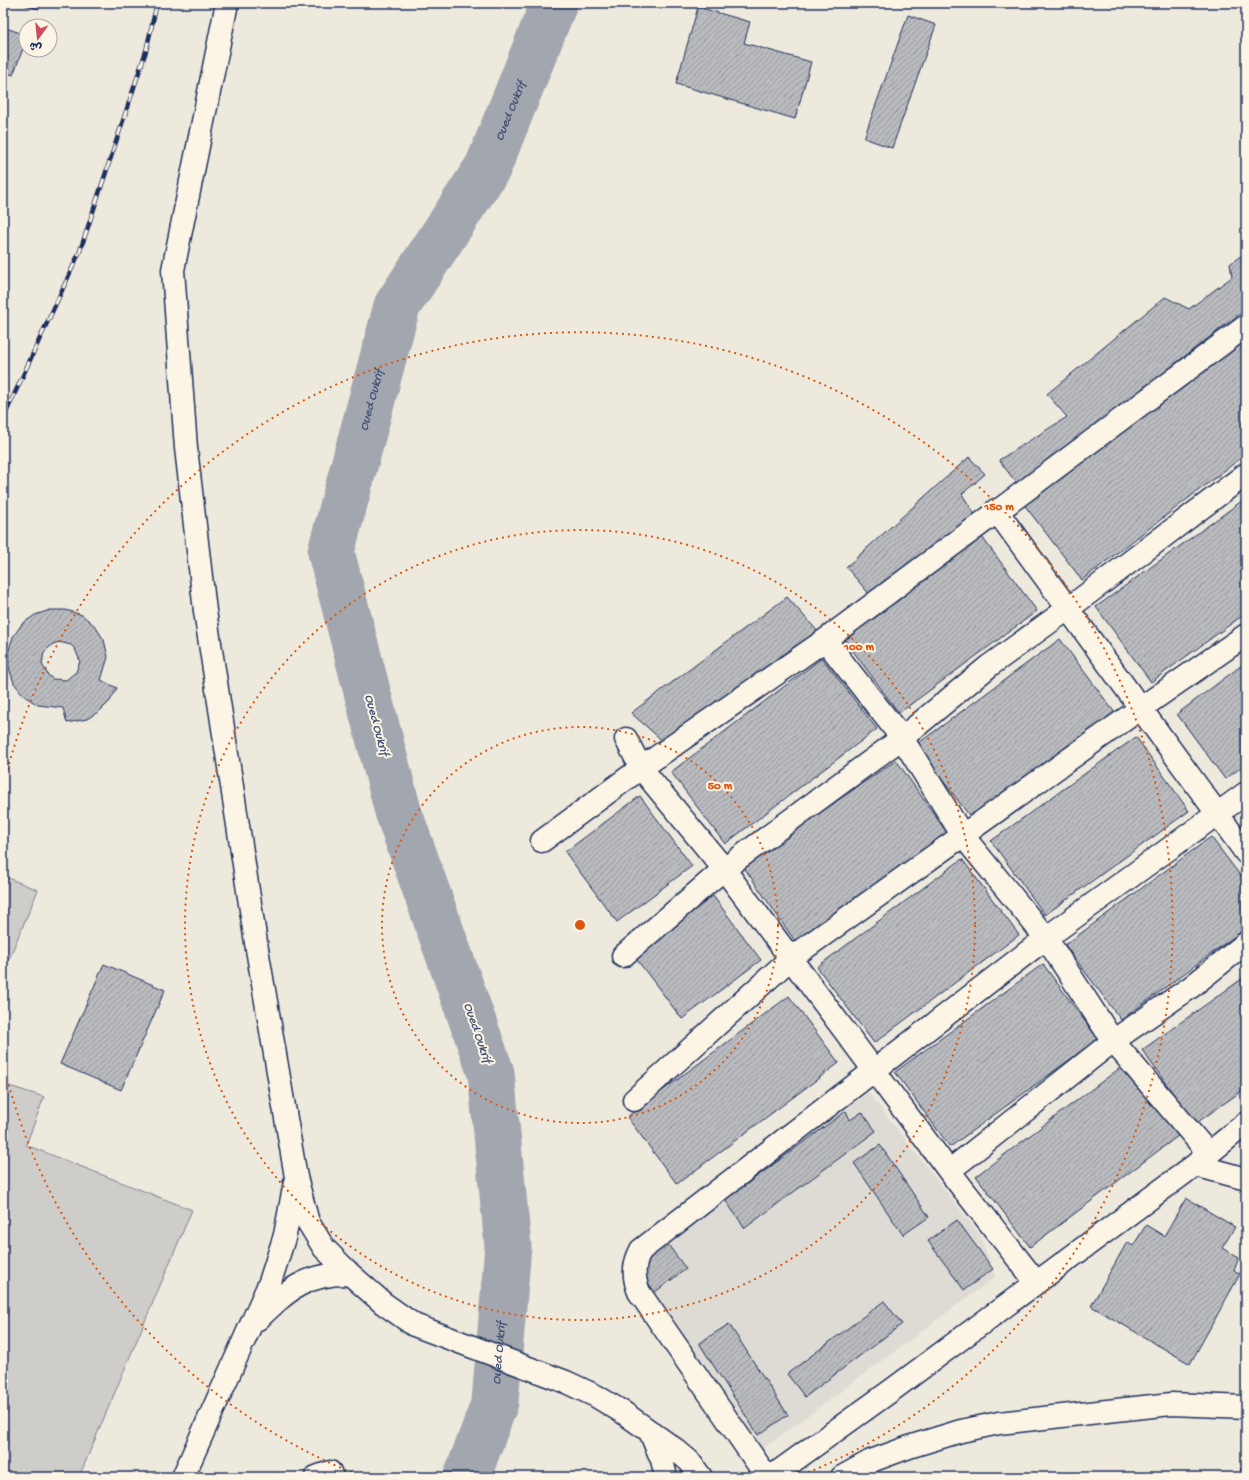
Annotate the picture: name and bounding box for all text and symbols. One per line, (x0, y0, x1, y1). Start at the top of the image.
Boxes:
north arrow (18, 18, 58, 58)
text: ش (29, 38, 43, 53)
water label: Oued Oukrif (492, 77, 530, 143)
water label: Oued Oukrif (356, 366, 388, 432)
text: 150 m (983, 501, 1014, 515)
text: 100 m (843, 641, 874, 655)
water label: Oued Oukrif (361, 693, 392, 759)
text: 50 m (708, 780, 733, 794)
centre of rings (573, 918, 587, 932)
water label: Oued Oukrif (460, 1001, 495, 1067)
water label: Oued Oukrif (489, 1319, 509, 1385)

